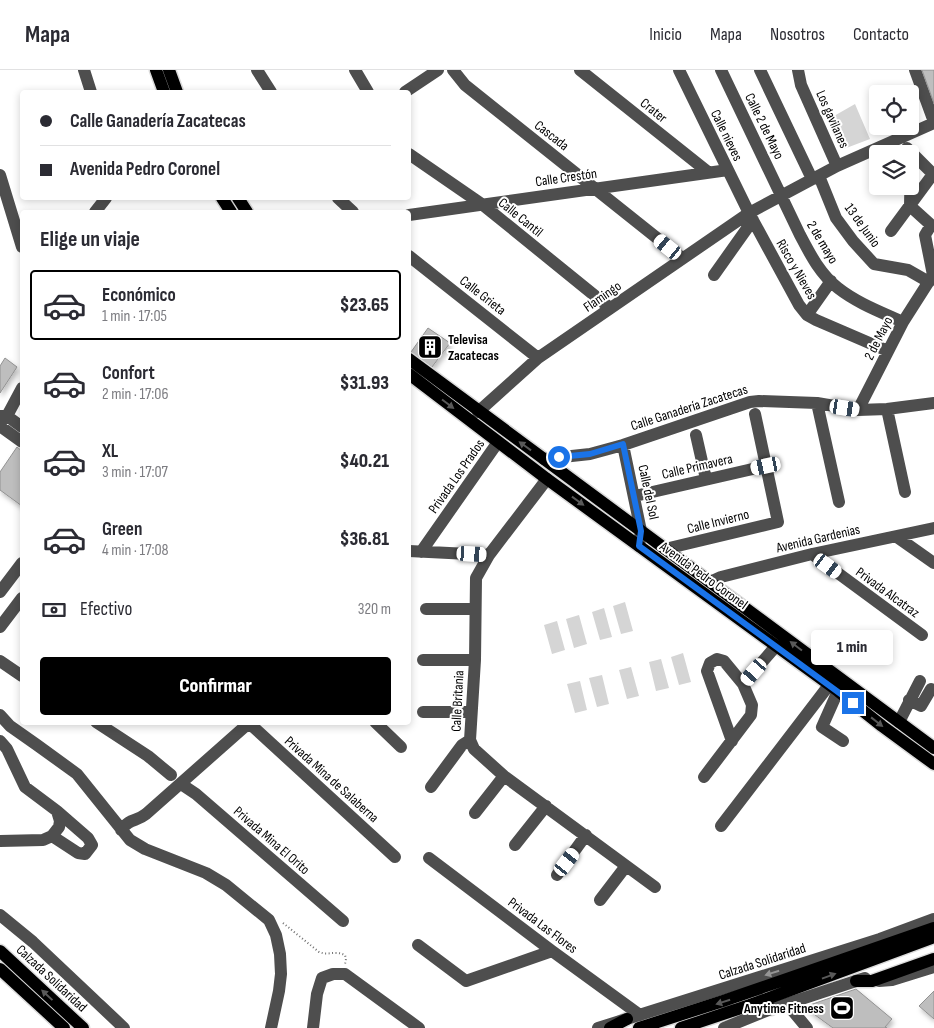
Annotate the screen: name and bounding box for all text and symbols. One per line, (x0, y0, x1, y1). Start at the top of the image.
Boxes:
text: Mapa (25, 20, 70, 49)
text: Inicio (649, 24, 682, 45)
text: Mapa (710, 24, 742, 45)
text: Nosotros (770, 24, 825, 45)
text: Contacto (853, 24, 909, 45)
map controls (869, 85, 919, 195)
button: locate (869, 85, 919, 135)
street label: Los gavilanes (812, 88, 853, 151)
street label: Calle 2 de Mayo (741, 90, 788, 162)
street label: Crater (637, 94, 671, 126)
street label: Calle nieves (707, 107, 746, 164)
text: Calle Ganadería Zacatecas (70, 110, 246, 133)
street label: Cascada (531, 117, 572, 154)
button: layers (869, 145, 919, 195)
text: Avenida Pedro Coronel (70, 158, 220, 181)
street label: Calle Crestón (534, 165, 598, 190)
street label: Calle Cantil (495, 194, 546, 241)
street label: 13 de Junio (841, 200, 884, 251)
street label: 2 de mayo (803, 218, 842, 267)
text: Elige un viaje (40, 226, 140, 253)
car (651, 232, 684, 262)
street label: Risco y Nieves (773, 236, 821, 302)
street label: Calle Grieta (456, 272, 509, 319)
street label: Flamingo (580, 277, 625, 315)
icon: car (42, 283, 87, 328)
text: Económico (102, 284, 176, 307)
text: $23.65 (340, 294, 389, 317)
text: 1 min · 17:05 (102, 307, 167, 326)
street label: 2 de Mayo (860, 314, 897, 363)
place label: Televisa Zacatecas (448, 331, 499, 364)
building icon: Televisa Zacatecas (417, 334, 443, 360)
icon: car (42, 361, 87, 406)
text: Confort (102, 362, 155, 385)
text: $31.93 (340, 372, 389, 395)
street label: Calle Ganadería Zacatecas (629, 381, 750, 434)
text: 2 min · 17:06 (102, 385, 169, 404)
car (829, 398, 860, 418)
one-way arrow (441, 399, 455, 409)
street label: Privada Los Prados (425, 436, 488, 517)
icon: car (42, 439, 87, 484)
text: XL (102, 440, 118, 463)
one-way arrow (519, 440, 532, 451)
route start (548, 446, 570, 468)
text: $40.21 (340, 450, 389, 473)
street label: Calle Primavera (660, 450, 734, 483)
car (749, 456, 782, 476)
text: 3 min · 17:07 (102, 463, 168, 482)
street label: Calle del Sol (634, 463, 663, 521)
one-way arrow (571, 496, 585, 506)
street label: Calle Invierno (685, 506, 751, 537)
icon: car (42, 517, 87, 562)
text: Green (102, 518, 142, 541)
street label: Avenida Gardenias (774, 521, 862, 557)
text: $36.81 (340, 528, 389, 551)
street label: Avenida Pedro Coronel (656, 537, 751, 613)
text: 4 min · 17:08 (102, 541, 169, 560)
car (456, 546, 487, 562)
car (811, 551, 844, 581)
street label: Privada Alcatraz (853, 564, 923, 621)
icon: cash (40, 596, 68, 624)
text: Efectivo (80, 598, 132, 621)
text: 320 m (358, 600, 391, 619)
callout: 1 min (812, 630, 894, 666)
text: 1 min (837, 638, 867, 657)
one-way arrow (790, 641, 803, 652)
car (738, 656, 769, 688)
button: Confirmar (40, 657, 391, 715)
street label: Calle Britania (447, 670, 468, 732)
route end (842, 692, 864, 714)
one-way arrow (870, 717, 883, 728)
street label: Privada Mina de Salaberna (281, 733, 382, 826)
street label: Privada Mina El Orito (230, 803, 313, 878)
car (551, 846, 582, 878)
street label: Privada Las Flores (505, 894, 581, 957)
street label: Calzada Solidaridad (716, 939, 808, 984)
street label: Calzada Solidaridad (13, 941, 91, 1016)
one-way arrow (764, 970, 779, 978)
one-way arrow (821, 972, 836, 979)
one-way arrow (41, 989, 53, 1001)
sports icon: Anytime Fitness (829, 995, 855, 1021)
one-way arrow (715, 998, 730, 1006)
place label: Anytime Fitness (743, 1000, 824, 1017)

